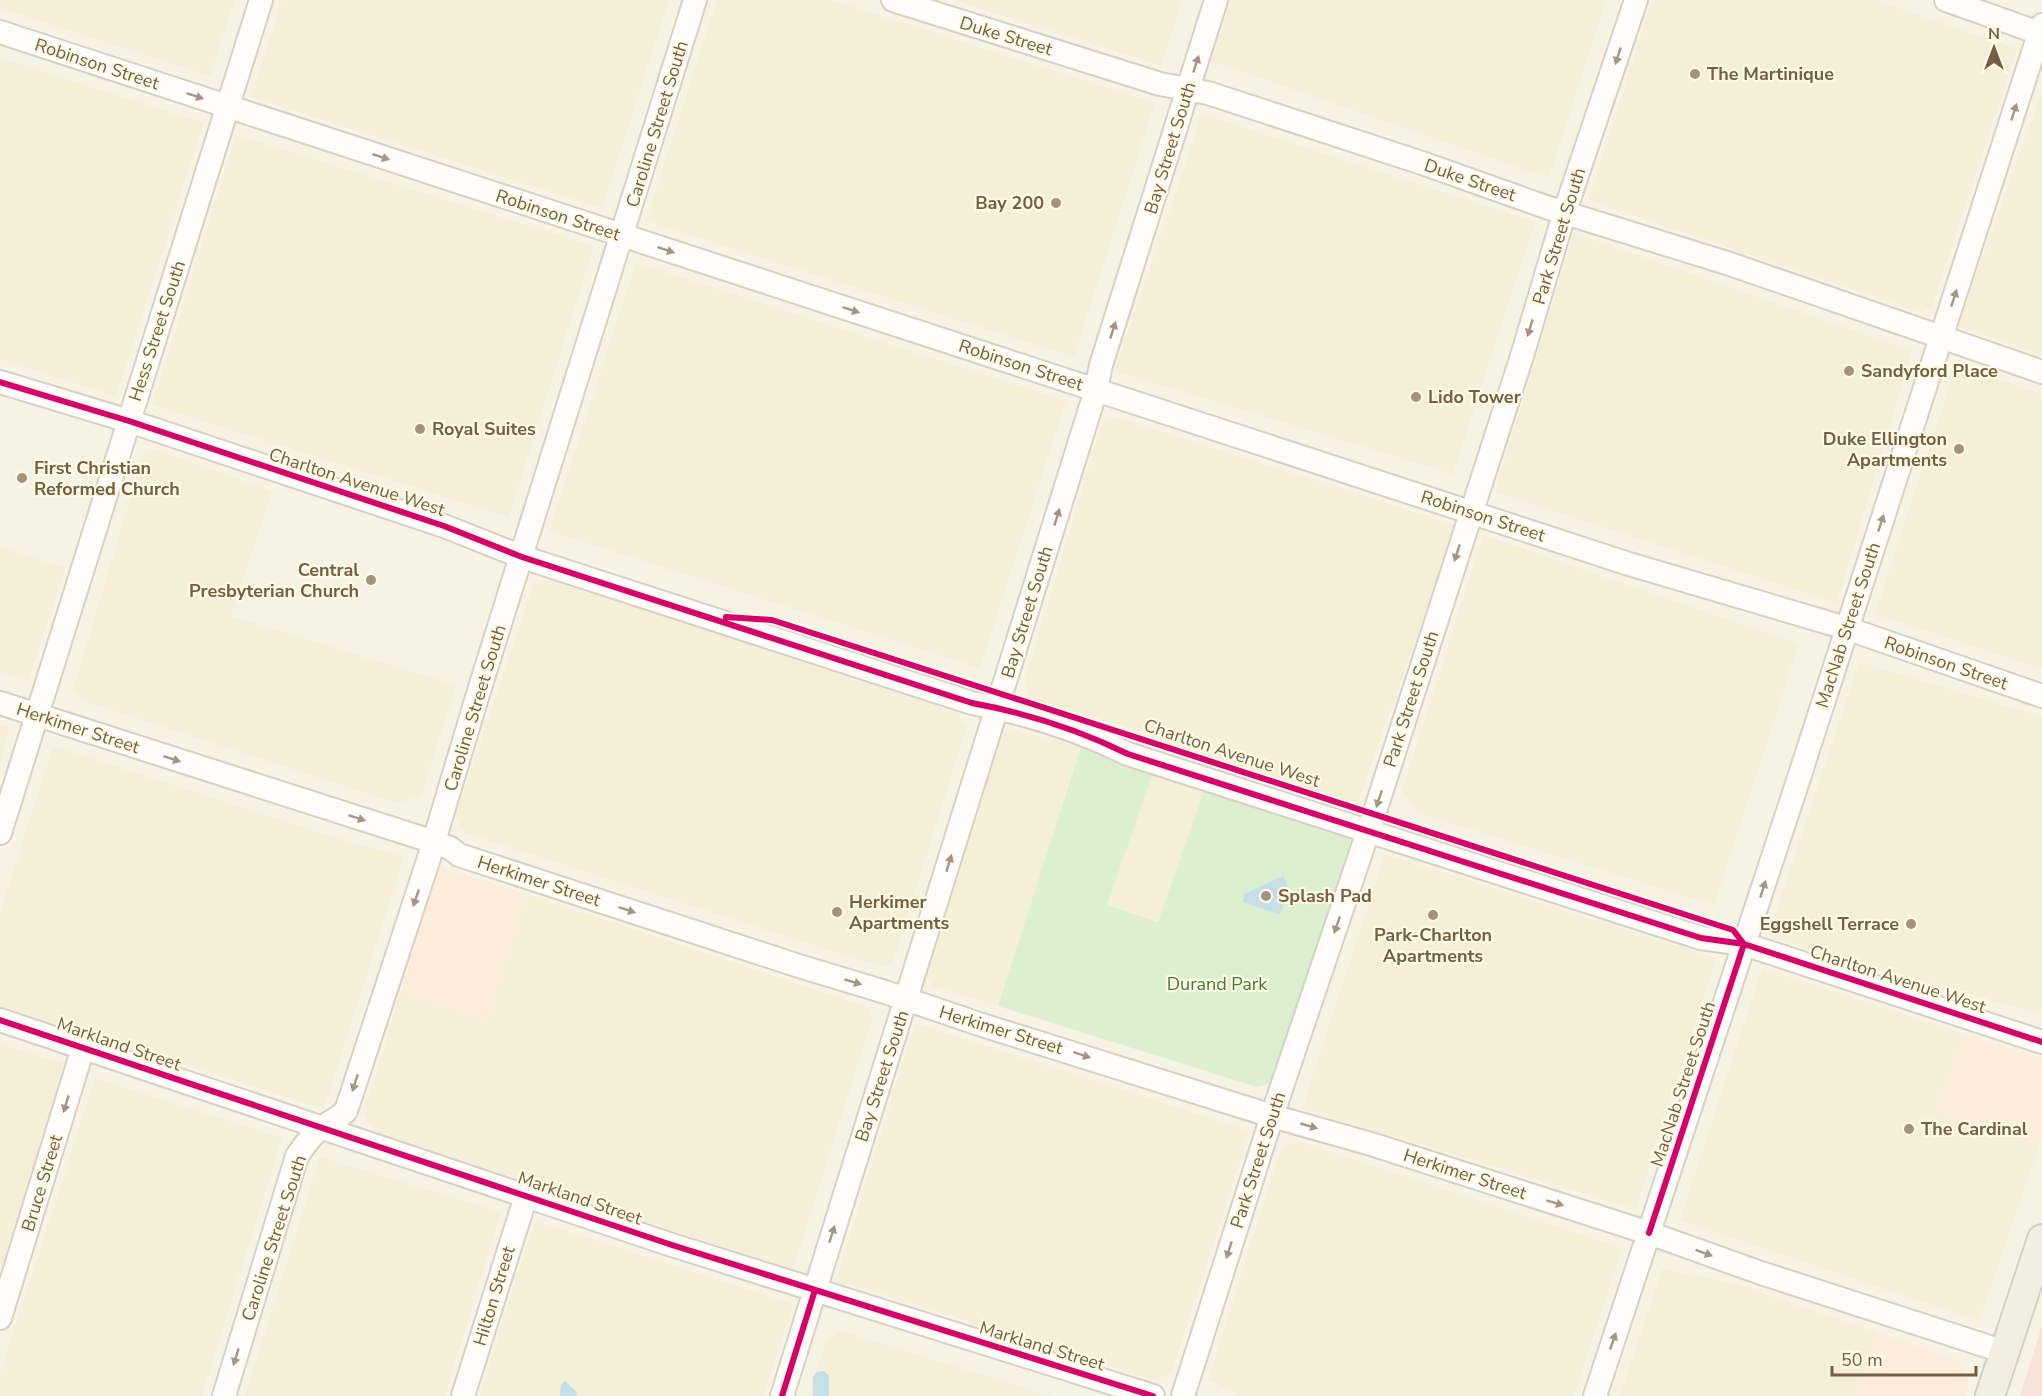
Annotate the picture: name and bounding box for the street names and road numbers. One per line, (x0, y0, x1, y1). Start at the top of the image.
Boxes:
street label: Duke Street (957, 11, 1056, 62)
street label: Robinson Street (32, 33, 163, 96)
street label: Caroline Street South (620, 38, 694, 210)
street label: Bay Street South (1139, 79, 1201, 217)
street label: Duke Street (1421, 153, 1520, 207)
street label: Park Street South (1527, 165, 1591, 307)
street label: Robinson Street (493, 184, 624, 247)
street label: Hess Street South (123, 258, 191, 404)
street label: Robinson Street (956, 334, 1087, 397)
street label: Charlton Avenue West (266, 442, 449, 522)
street label: Robinson Street (1418, 485, 1549, 548)
street label: MacNab Street South (1810, 539, 1886, 711)
street label: Bay Street South (996, 543, 1058, 681)
street label: Caroline Street South (438, 622, 512, 794)
street label: Park Street South (1378, 628, 1444, 770)
street label: Robinson Street (1881, 631, 2012, 696)
street label: Herkimer Street (13, 697, 143, 759)
street label: Charlton Avenue West (1141, 713, 1324, 793)
street label: Herkimer Street (474, 850, 604, 912)
street label: Charlton Avenue West (1807, 939, 1990, 1019)
street label: MacNab Street South (1645, 998, 1721, 1170)
street label: Herkimer Street (936, 1000, 1066, 1060)
street label: Bay Street South (849, 1007, 915, 1145)
street label: Markland Street (54, 1012, 185, 1077)
street label: Park Street South (1225, 1089, 1291, 1231)
street label: Bruce Street (16, 1131, 68, 1234)
street label: Herkimer Street (1400, 1143, 1530, 1205)
street label: Caroline Street South (236, 1152, 312, 1324)
street label: Markland Street (515, 1166, 646, 1231)
street label: Hilton Street (467, 1242, 521, 1349)
street label: Markland Street (976, 1316, 1108, 1377)

